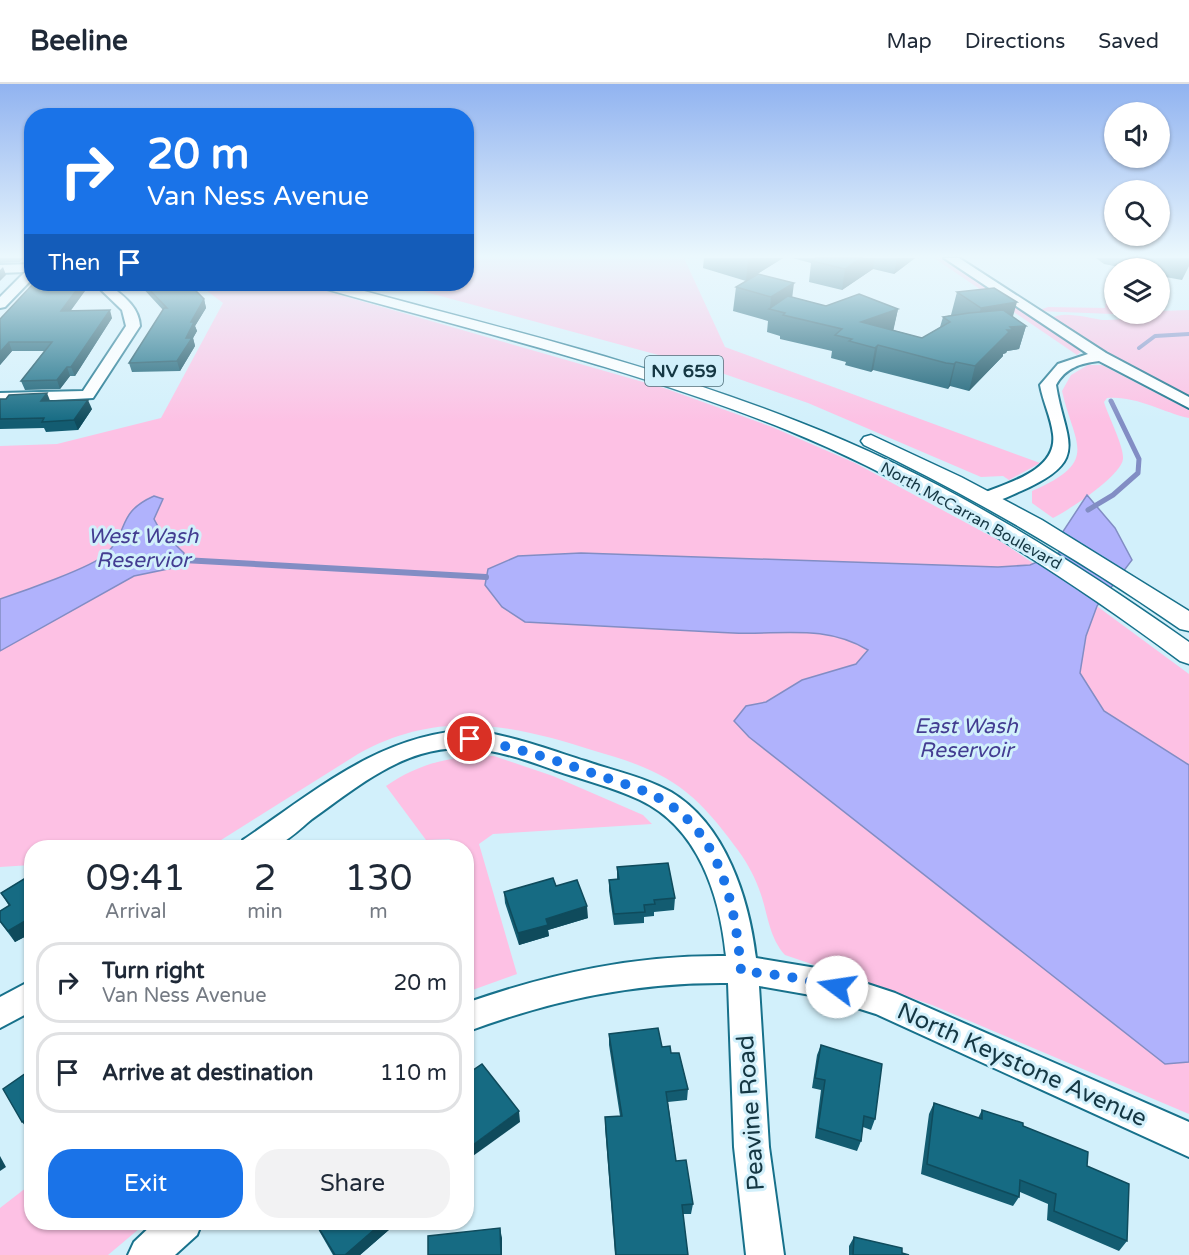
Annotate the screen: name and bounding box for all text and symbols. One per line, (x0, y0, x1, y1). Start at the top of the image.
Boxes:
text: Beeline (30, 24, 128, 58)
text: Map (886, 29, 932, 54)
text: Directions (965, 29, 1065, 54)
text: Saved (1098, 29, 1159, 54)
map controls (1104, 102, 1170, 324)
button: sound (1104, 102, 1170, 168)
text: 20 m (147, 129, 249, 180)
icon: right (48, 132, 126, 210)
text: Van Ness Avenue (147, 180, 369, 213)
button: search (1104, 180, 1170, 246)
icon: arrive (113, 246, 146, 279)
text: Then (48, 250, 101, 276)
button: layers (1104, 258, 1170, 324)
road number: NV 659 (645, 356, 723, 386)
street label: North McCarran Boulevard (877, 458, 1065, 574)
water label: West Wash Reservior (88, 524, 200, 573)
pin (444, 713, 495, 764)
water label: East Wash Reservoir (914, 714, 1019, 763)
icon: arrive (453, 722, 486, 755)
text: 09:41 (86, 857, 186, 900)
text: 2 (254, 857, 276, 900)
text: 130 (344, 857, 412, 900)
text: Arrival (105, 900, 167, 924)
text: min (247, 900, 283, 924)
text: m (369, 900, 388, 924)
position arrow (805, 955, 869, 1019)
text: Turn right (102, 958, 204, 984)
icon: right (51, 966, 84, 999)
text: 20 m (393, 970, 447, 996)
text: Van Ness Avenue (102, 984, 266, 1008)
street label: North Keystone Avenue (893, 997, 1151, 1133)
street label: Peavine Road (731, 1034, 771, 1192)
icon: arrive (51, 1056, 84, 1089)
text: Arrive at destination (102, 1060, 313, 1086)
text: 110 m (380, 1060, 447, 1086)
button: Exit (48, 1149, 243, 1218)
button: Share (255, 1149, 450, 1218)

